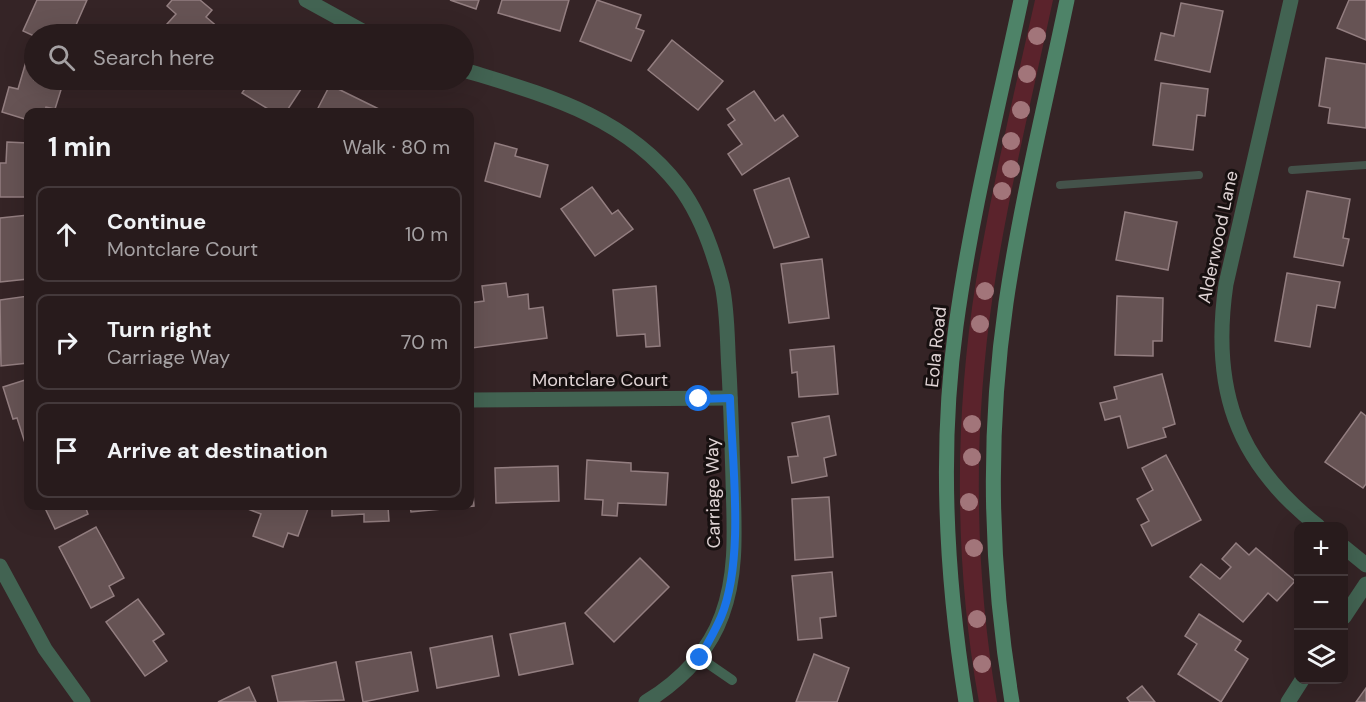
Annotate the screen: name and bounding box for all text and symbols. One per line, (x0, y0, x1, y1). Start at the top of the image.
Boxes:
search box (24, 24, 474, 90)
icon: search (45, 41, 78, 74)
text: Search here (93, 43, 214, 72)
text: 1 min (48, 130, 111, 164)
text: Walk · 80 m (343, 134, 450, 160)
street label: Alderwood Lane (1192, 169, 1244, 305)
text: Continue (107, 207, 206, 236)
icon: ahead (50, 218, 83, 251)
text: 10 m (405, 221, 448, 247)
text: Montclare Court (107, 236, 258, 262)
street label: Eola Road (920, 305, 952, 389)
text: Turn right (107, 315, 212, 344)
icon: right (50, 326, 83, 359)
text: 70 m (401, 329, 448, 355)
text: Carriage Way (107, 344, 230, 370)
street label: Montclare Court (532, 368, 668, 392)
route start (685, 385, 711, 411)
icon: arrive (50, 434, 83, 467)
text: Arrive at destination (107, 436, 328, 465)
street label: Carriage Way (700, 437, 726, 549)
map controls (1294, 522, 1348, 684)
button: + (1294, 522, 1348, 576)
button: − (1294, 576, 1348, 630)
button: layers (1294, 630, 1348, 684)
route end (686, 644, 712, 670)

